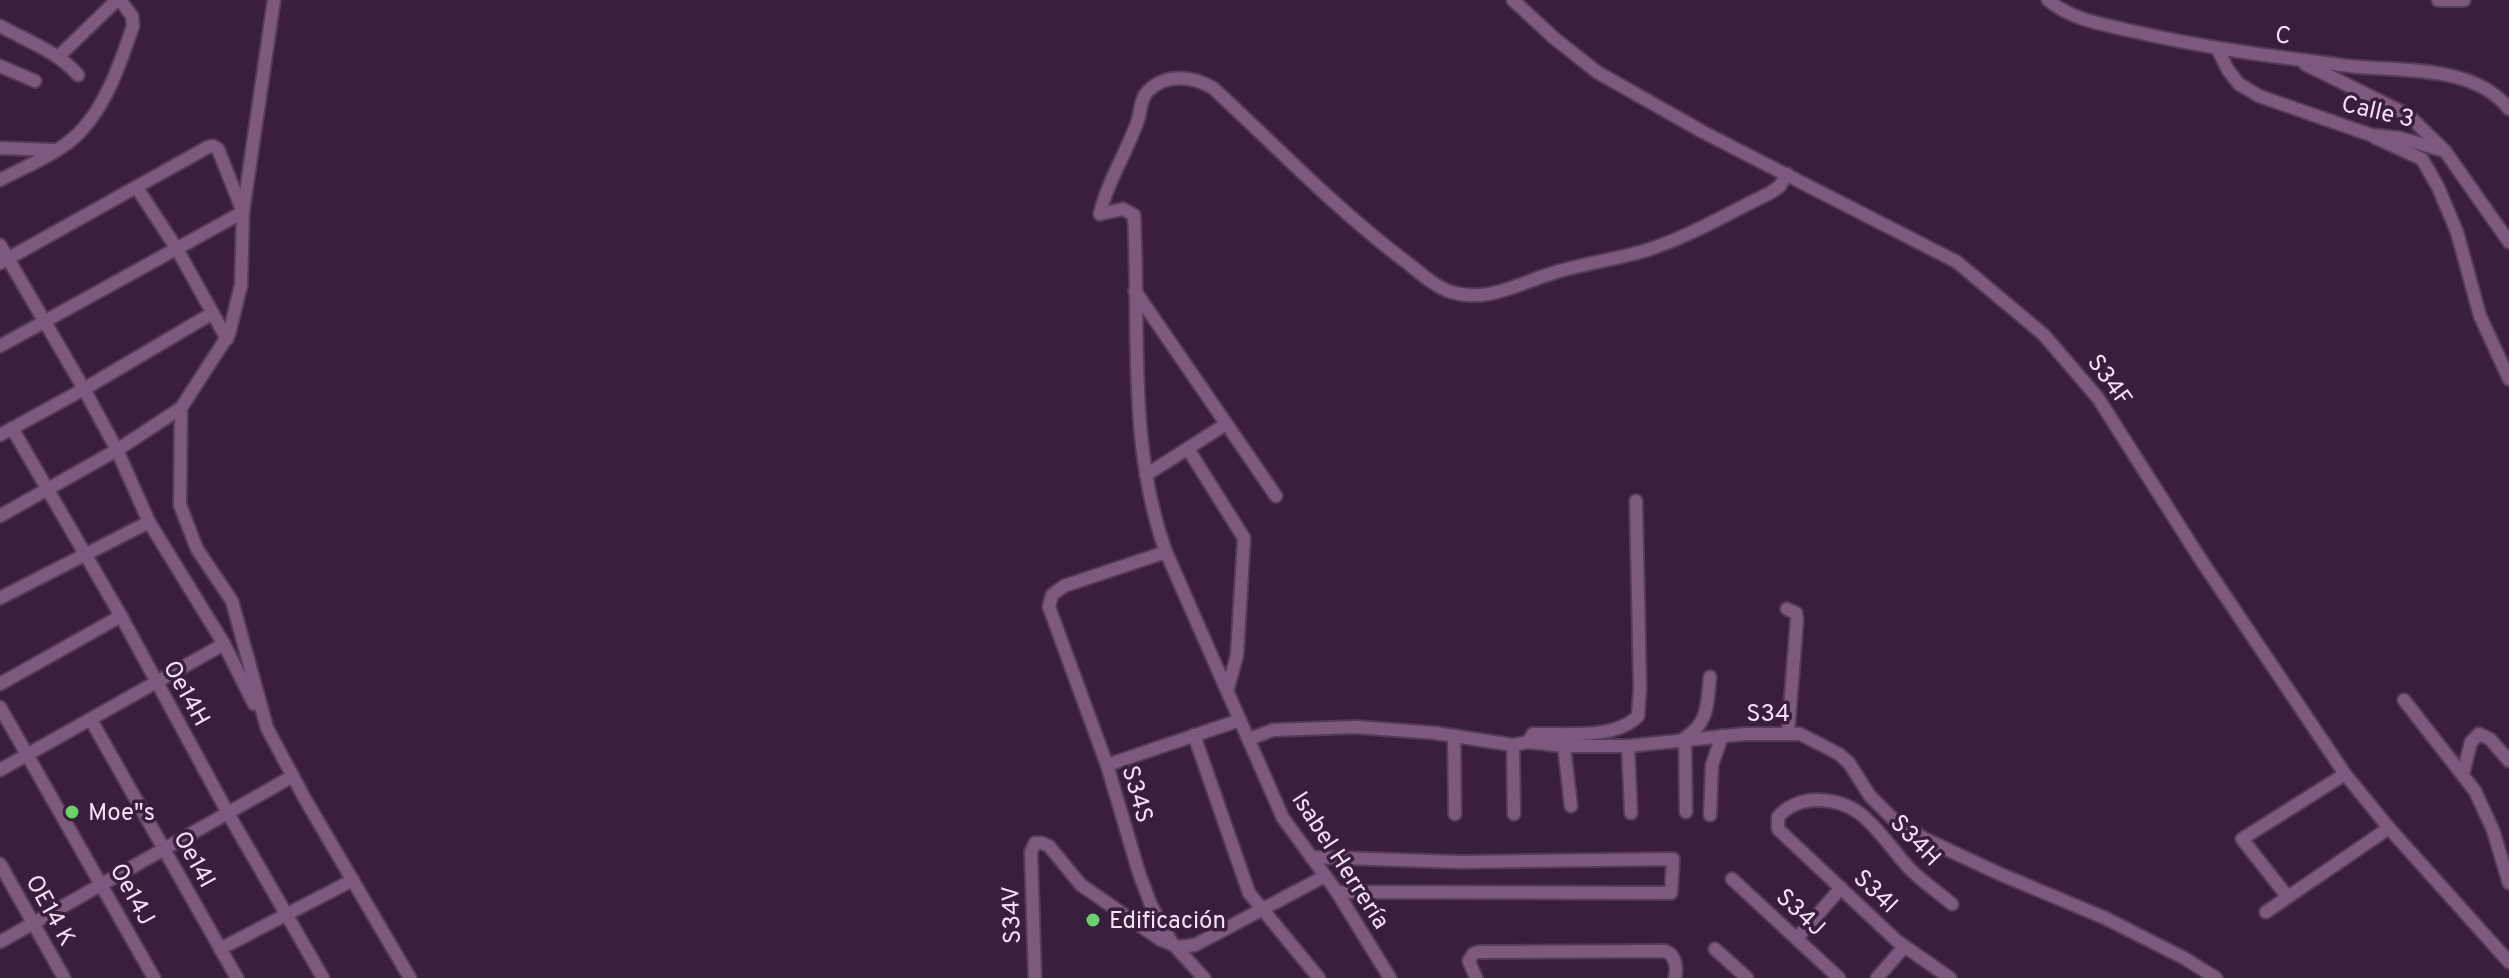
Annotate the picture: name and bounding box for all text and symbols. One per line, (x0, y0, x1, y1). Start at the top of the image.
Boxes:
street label: C (2273, 21, 2292, 53)
street label: Calle 3 (2338, 90, 2417, 136)
street label: S34F (2079, 349, 2137, 413)
street label: Oe14H (155, 656, 215, 732)
street label: S34 (1746, 700, 1790, 730)
street label: S34S (1114, 762, 1159, 827)
street label: Isabel Herrería (1284, 787, 1395, 935)
place label: Moe"s (88, 799, 155, 829)
marker: Moe"s (63, 803, 81, 821)
street label: S34H (1883, 809, 1946, 874)
street label: Oe14I (165, 826, 221, 894)
street label: Oe14J (102, 859, 161, 931)
street label: S34I (1846, 864, 1903, 921)
street label: OE14 K (18, 870, 81, 952)
street label: S34J (1769, 883, 1831, 944)
street label: S34V (997, 885, 1029, 944)
place label: Edificación (1109, 907, 1226, 937)
marker: Edificación (1084, 911, 1102, 929)

